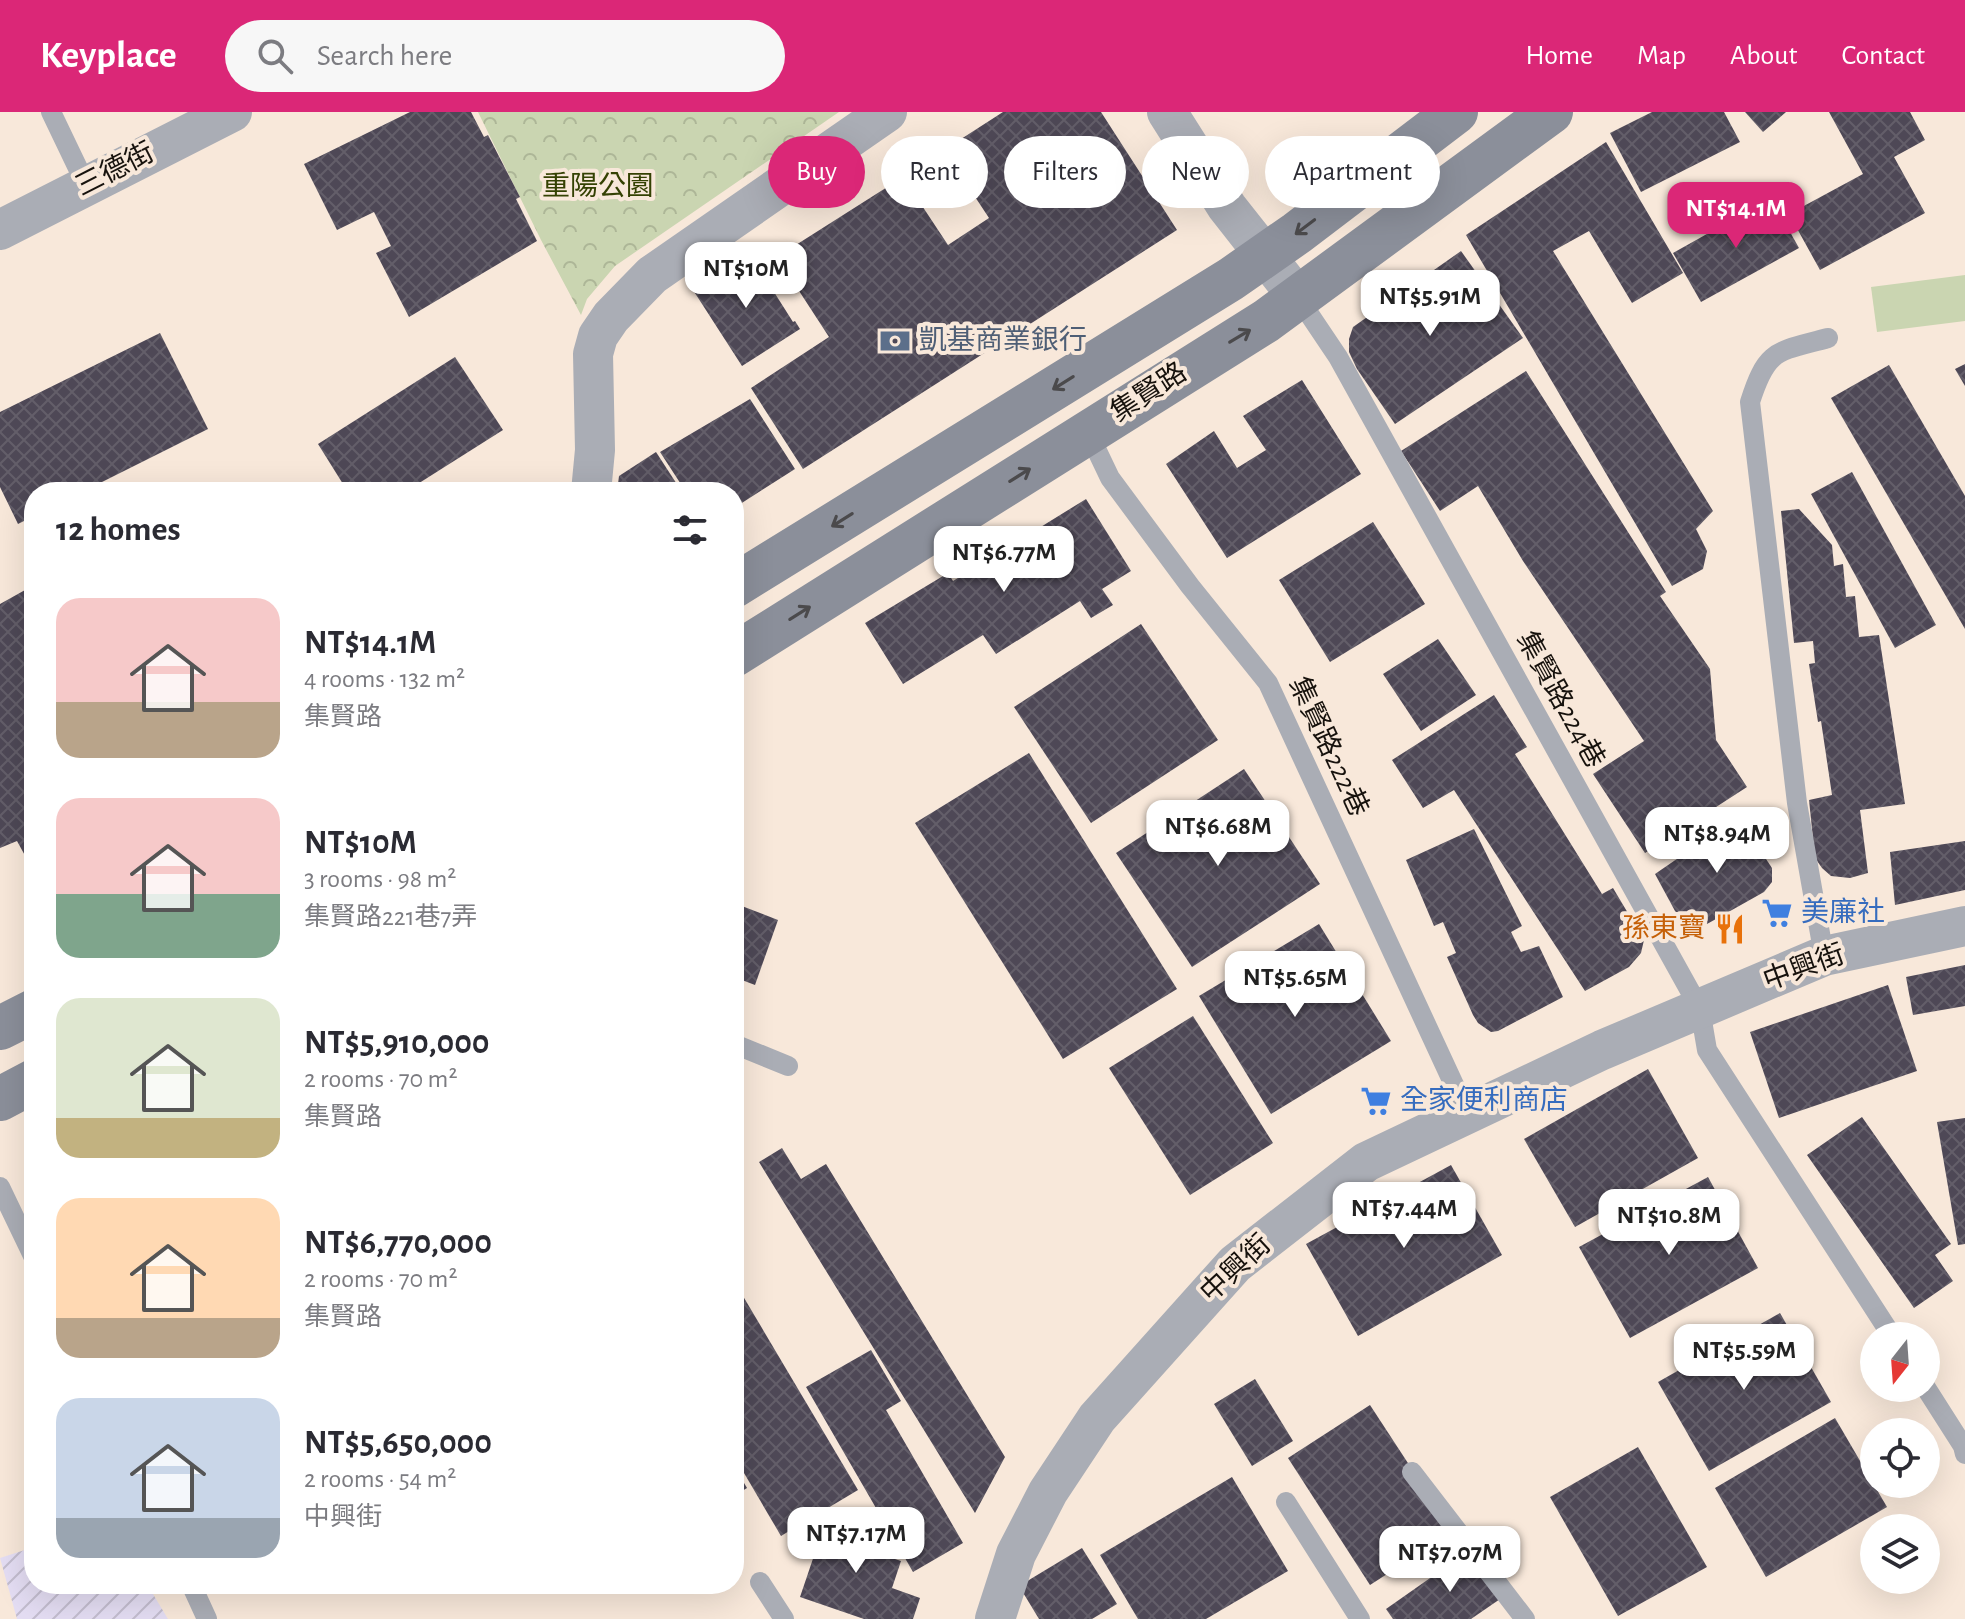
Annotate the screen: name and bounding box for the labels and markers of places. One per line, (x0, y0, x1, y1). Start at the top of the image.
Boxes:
pin: NT$14.1M (1653, 182, 1819, 250)
pin: NT$10M (681, 242, 811, 310)
pin: NT$5.91M (1347, 270, 1513, 338)
bank icon: 凱基商業銀行 (878, 324, 912, 358)
place label: 凱基商業銀行 (919, 325, 1087, 355)
pin: NT$6.77M (921, 526, 1087, 594)
pin: NT$6.68M (1135, 800, 1301, 868)
pin: NT$8.94M (1634, 807, 1800, 875)
supermarket icon: 美廉社 (1760, 896, 1794, 930)
place label: 美廉社 (1801, 897, 1885, 927)
restaurant icon: 孫東寶 (1713, 912, 1747, 946)
place label: 孫東寶 (1622, 913, 1706, 943)
pin: NT$5.65M (1212, 951, 1378, 1019)
supermarket icon: 全家便利商店 (1359, 1084, 1393, 1118)
place label: 全家便利商店 (1400, 1085, 1568, 1115)
pin: NT$7.44M (1321, 1182, 1487, 1250)
pin: NT$10.8M (1586, 1189, 1752, 1257)
pin: NT$5.59M (1661, 1324, 1827, 1392)
pin: NT$7.17M (773, 1507, 939, 1575)
pin: NT$7.07M (1367, 1526, 1533, 1594)

